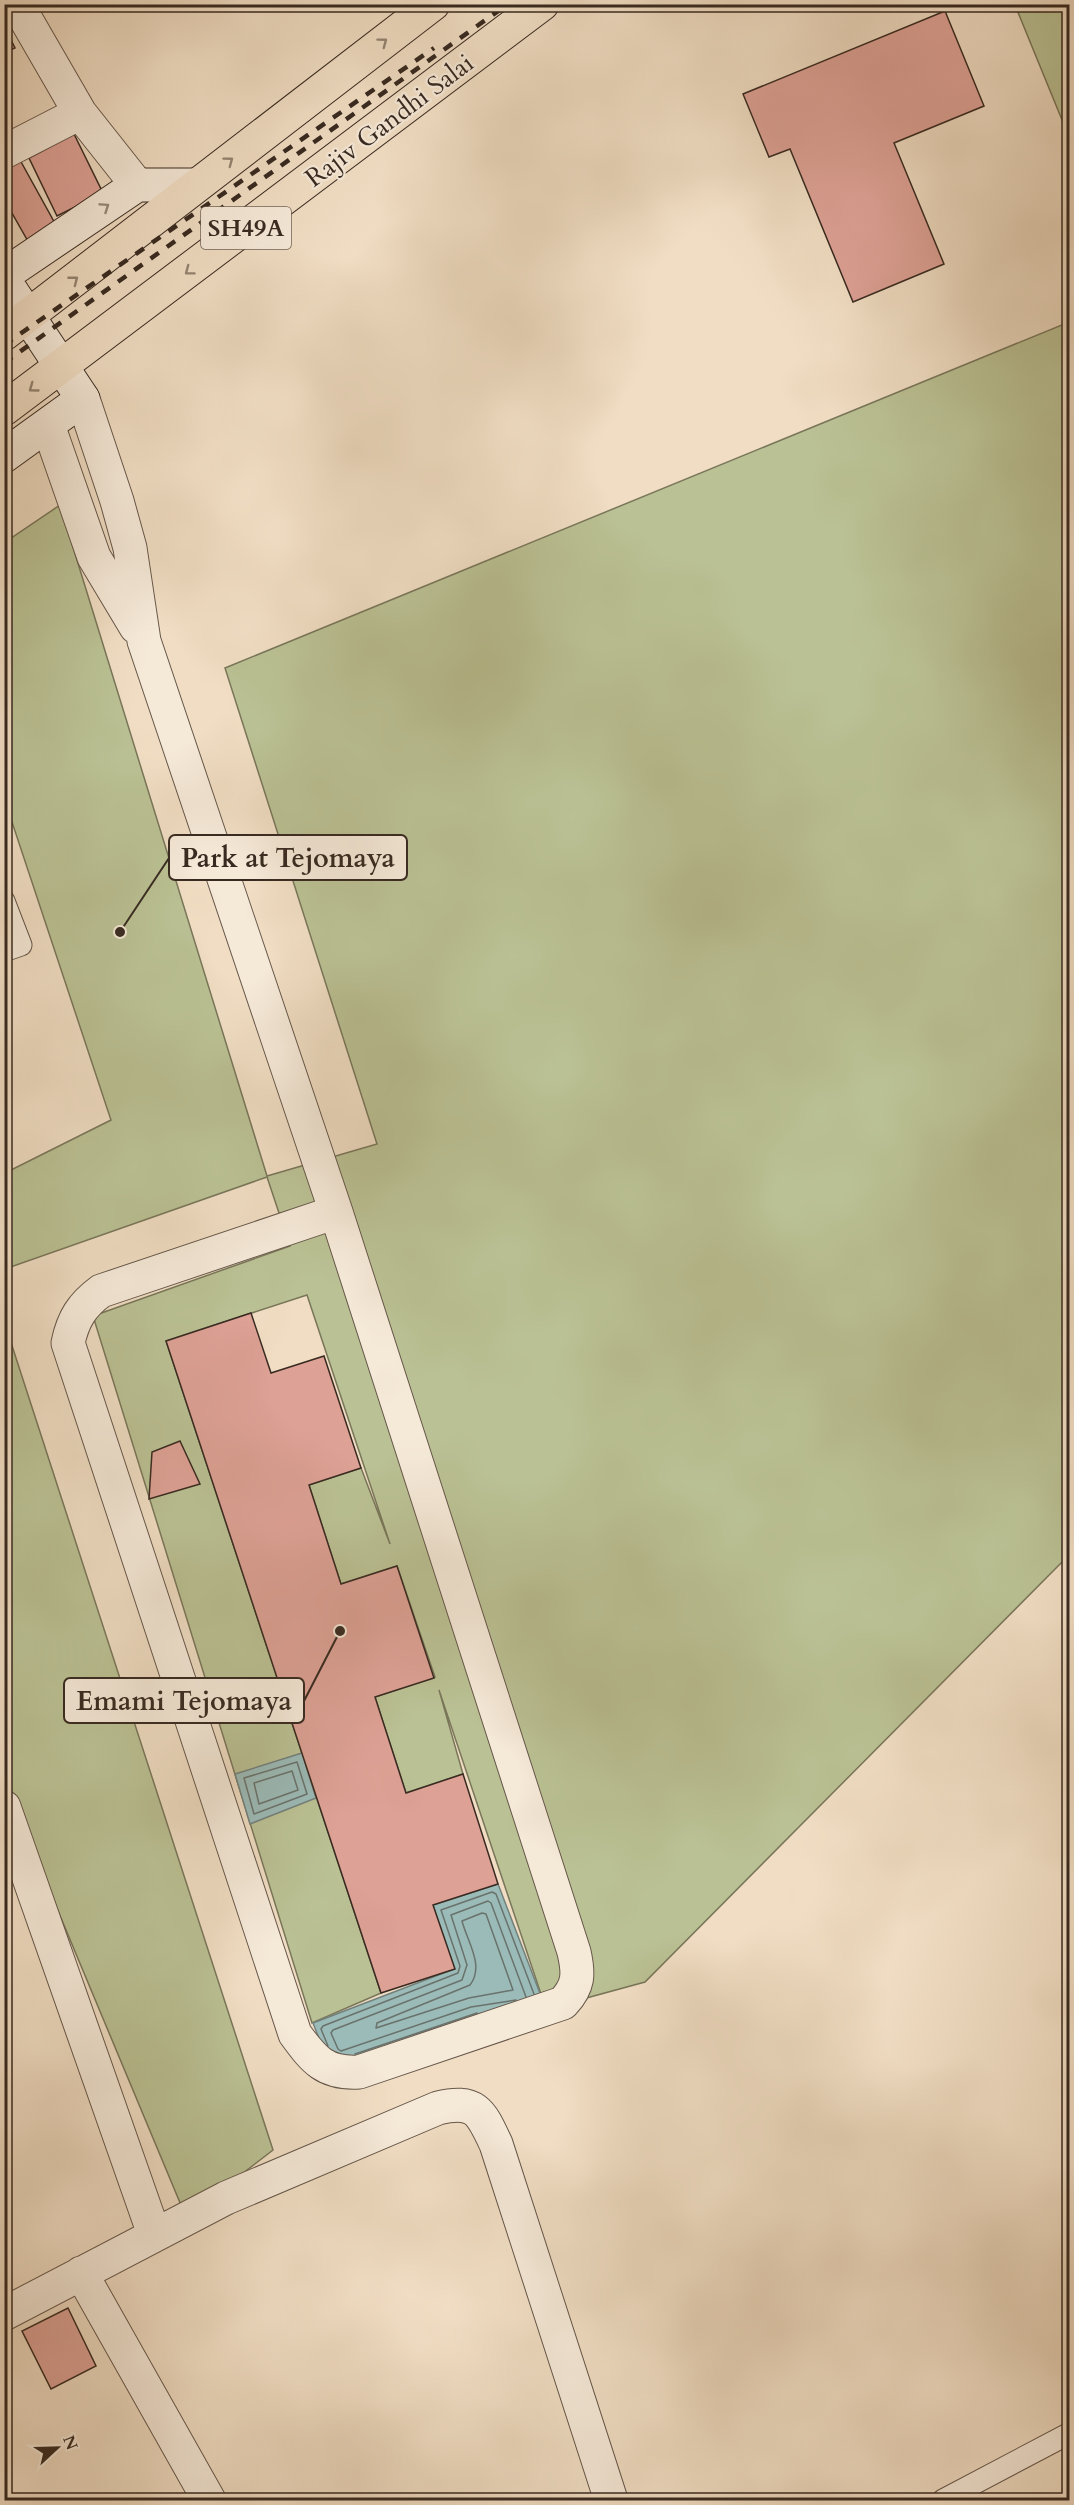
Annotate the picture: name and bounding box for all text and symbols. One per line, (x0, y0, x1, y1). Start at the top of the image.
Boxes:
one-way arrow (377, 39, 388, 50)
street label: Rajiv Gandhi Salai (298, 46, 481, 195)
one-way arrow (222, 157, 233, 168)
one-way arrow (98, 203, 109, 214)
road number: SH49A (201, 207, 291, 249)
one-way arrow (185, 264, 196, 275)
one-way arrow (68, 277, 79, 288)
one-way arrow (29, 381, 40, 392)
callout: Park at Tejomaya (169, 835, 407, 880)
text: Park at Tejomaya (181, 840, 396, 877)
callout: Emami Tejomaya (64, 1678, 304, 1723)
text: Emami Tejomaya (76, 1683, 293, 1720)
north arrow (27, 2418, 87, 2478)
text: N (57, 2432, 83, 2453)

